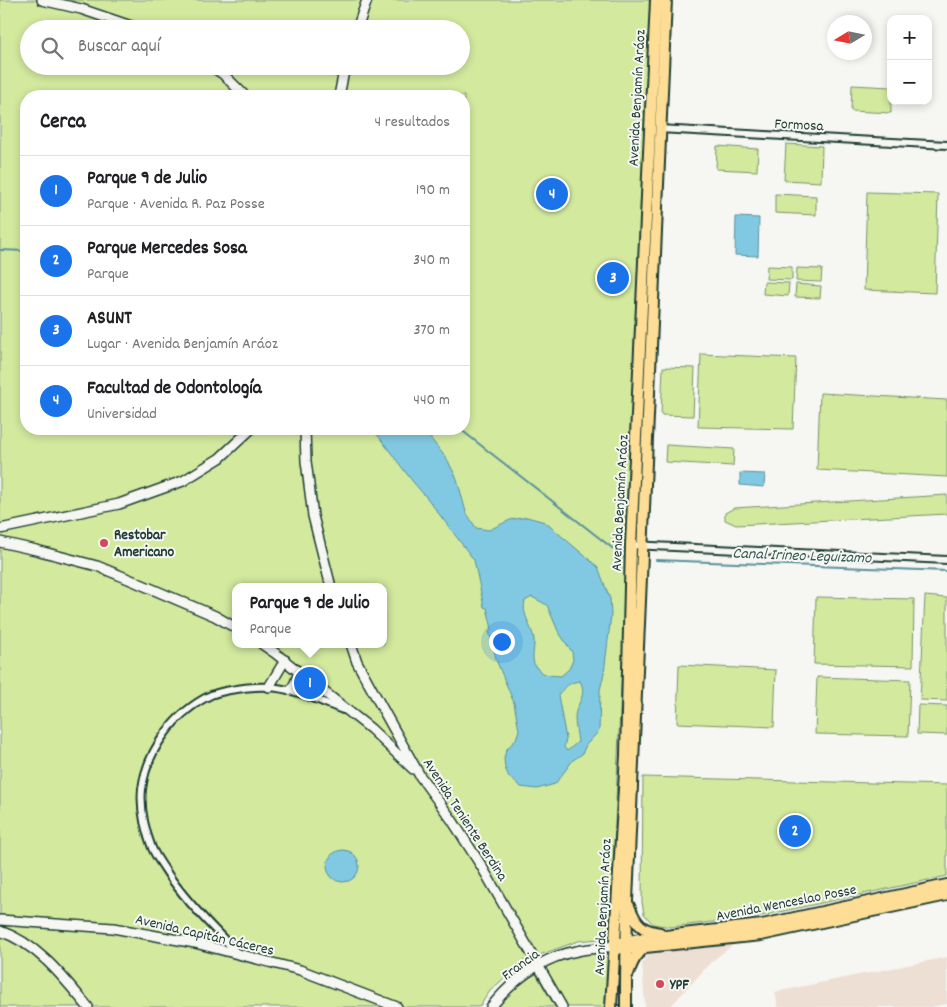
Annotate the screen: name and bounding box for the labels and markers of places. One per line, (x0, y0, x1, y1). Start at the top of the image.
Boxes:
pin: 4 (536, 175, 568, 213)
pin: 3 (597, 259, 629, 297)
place label: Restobar Americano (114, 525, 174, 564)
marker: Restobar Americano (98, 537, 110, 549)
pin: 1 (294, 664, 326, 702)
pin: 2 (779, 812, 811, 850)
place label: YPF (669, 975, 689, 997)
marker: YPF (654, 978, 666, 990)

